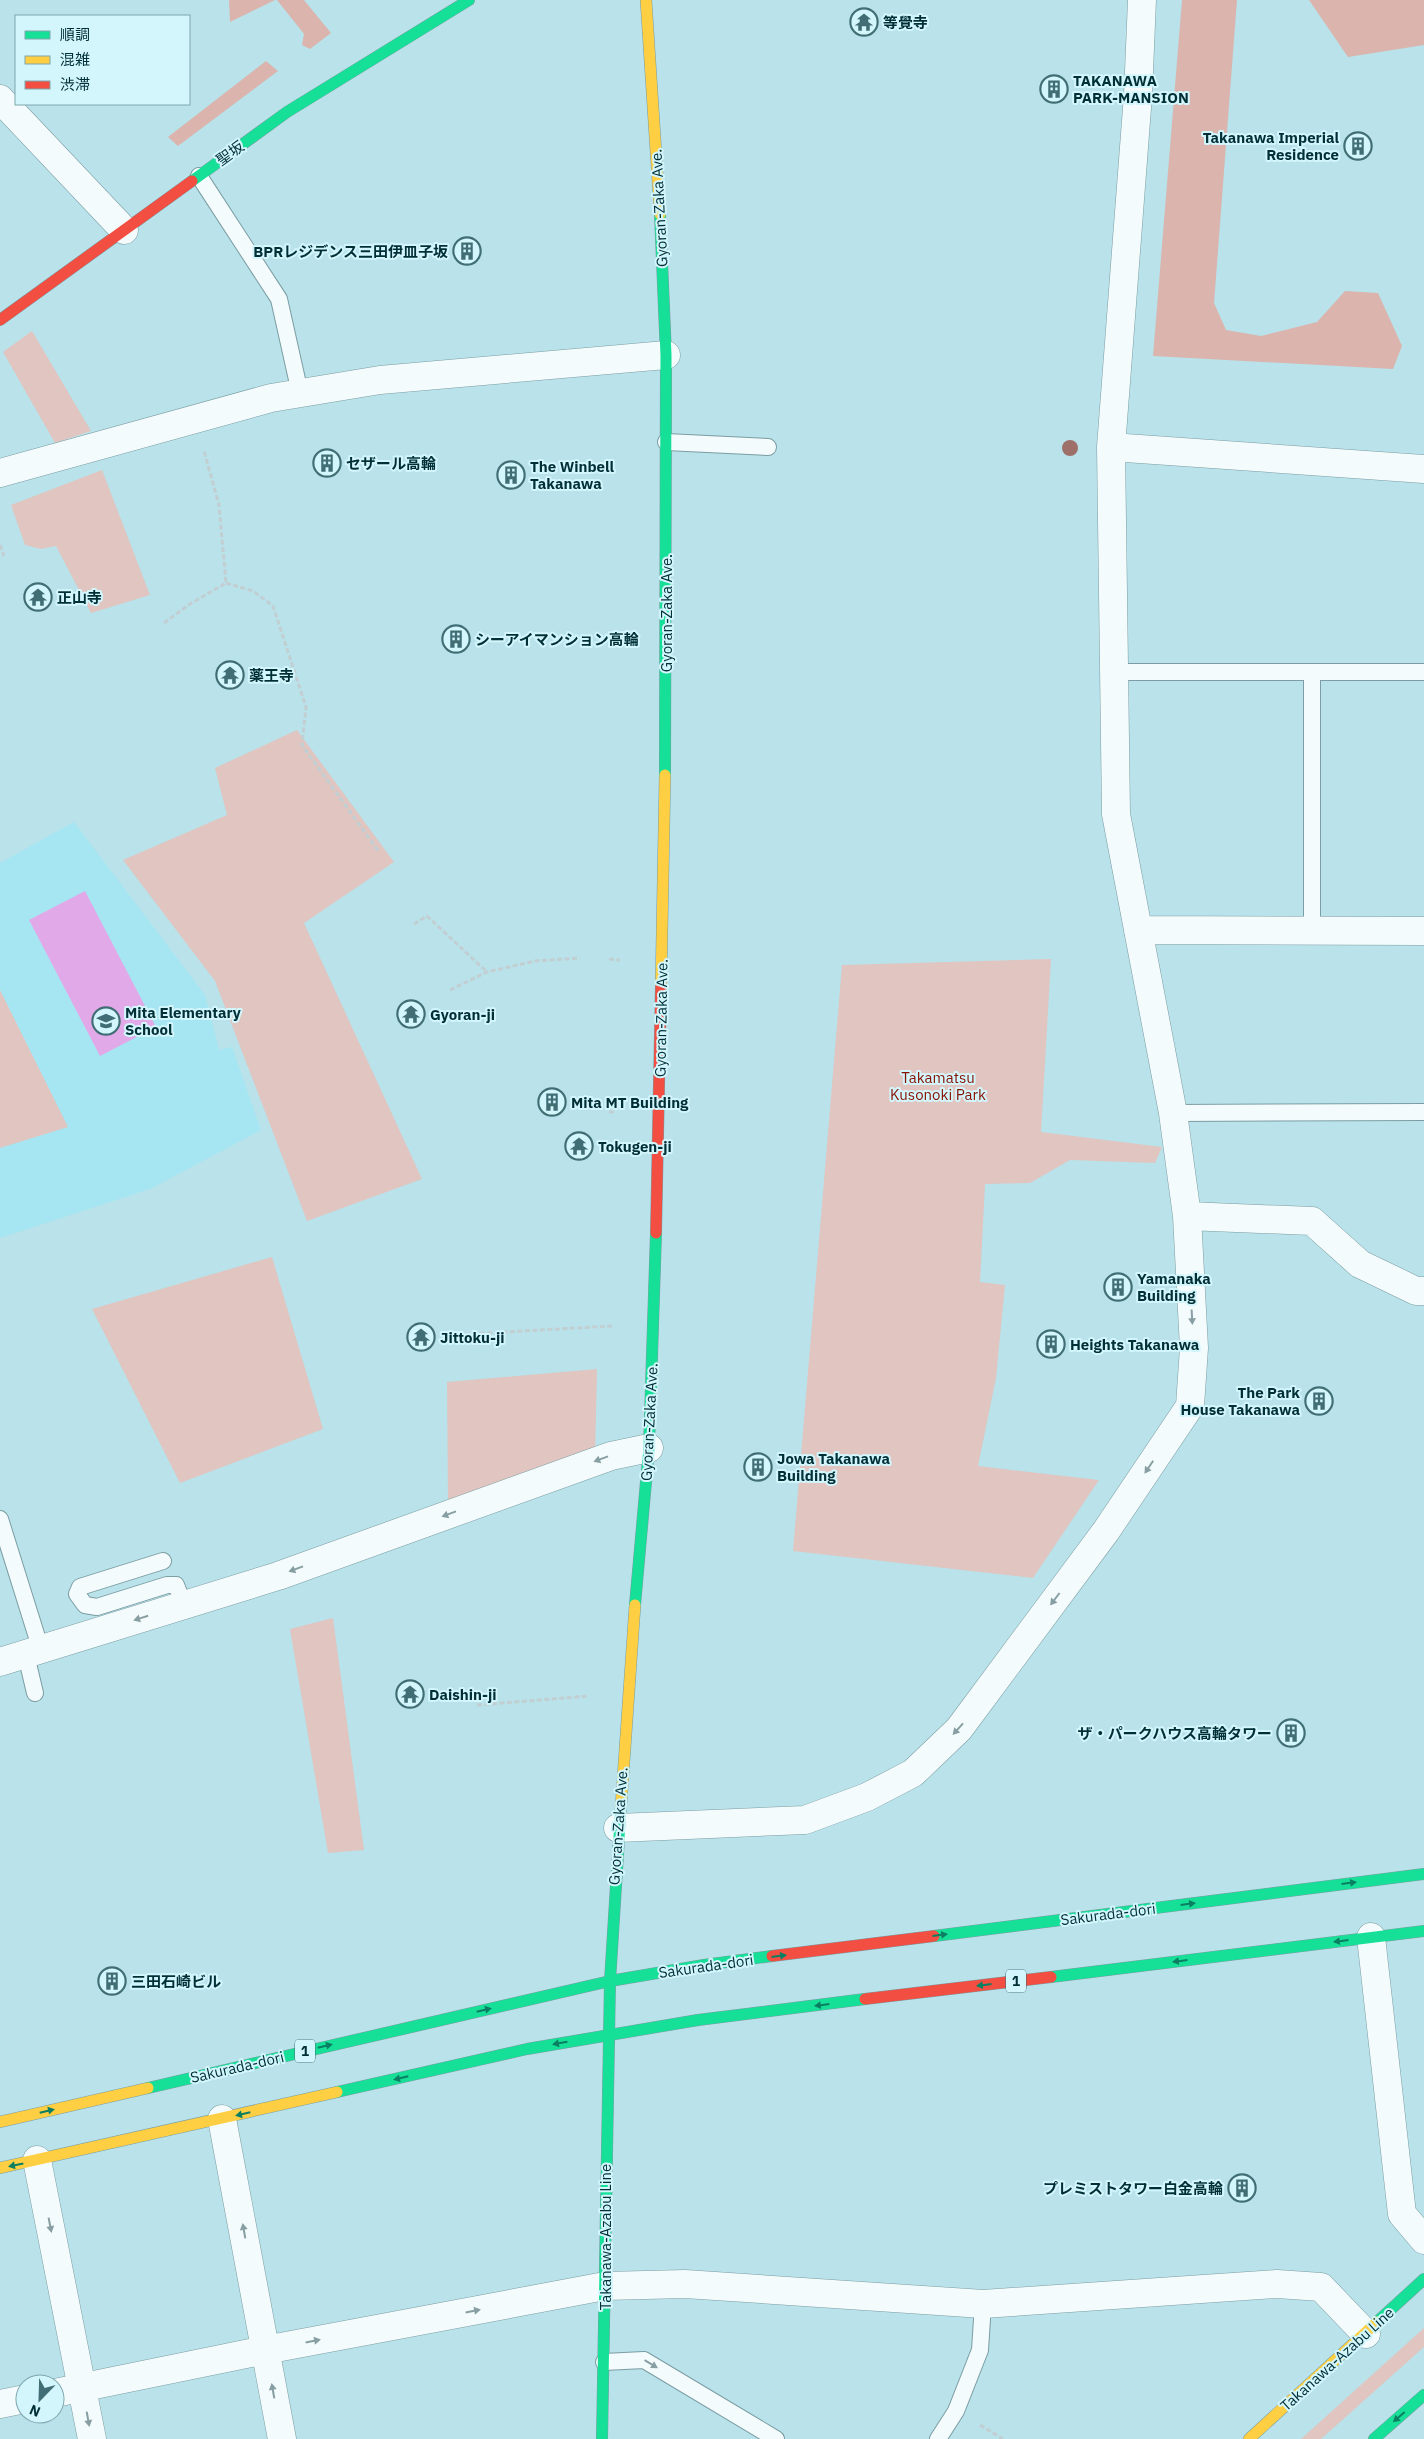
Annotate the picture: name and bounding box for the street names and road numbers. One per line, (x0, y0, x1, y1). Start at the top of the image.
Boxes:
street label: 聖坂 (212, 136, 248, 170)
street label: Gyoran-Zaka Ave. (646, 148, 672, 268)
street label: Gyoran-Zaka Ave. (657, 554, 676, 672)
street label: Gyoran-Zaka Ave. (650, 959, 672, 1077)
street label: Gyoran-Zaka Ave. (636, 1362, 662, 1482)
street label: Gyoran-Zaka Ave. (604, 1766, 632, 1886)
street label: Sakurada-dori (1059, 1899, 1157, 1929)
street label: Sakurada-dori (657, 1950, 755, 1982)
road number: 1 (1006, 1970, 1026, 1992)
road number: 1 (295, 2040, 315, 2062)
street label: Sakurada-dori (188, 2047, 286, 2087)
street label: Takanawa-Azabu Line (596, 2164, 615, 2310)
street label: Takanawa-Azabu Line (1276, 2303, 1398, 2415)

